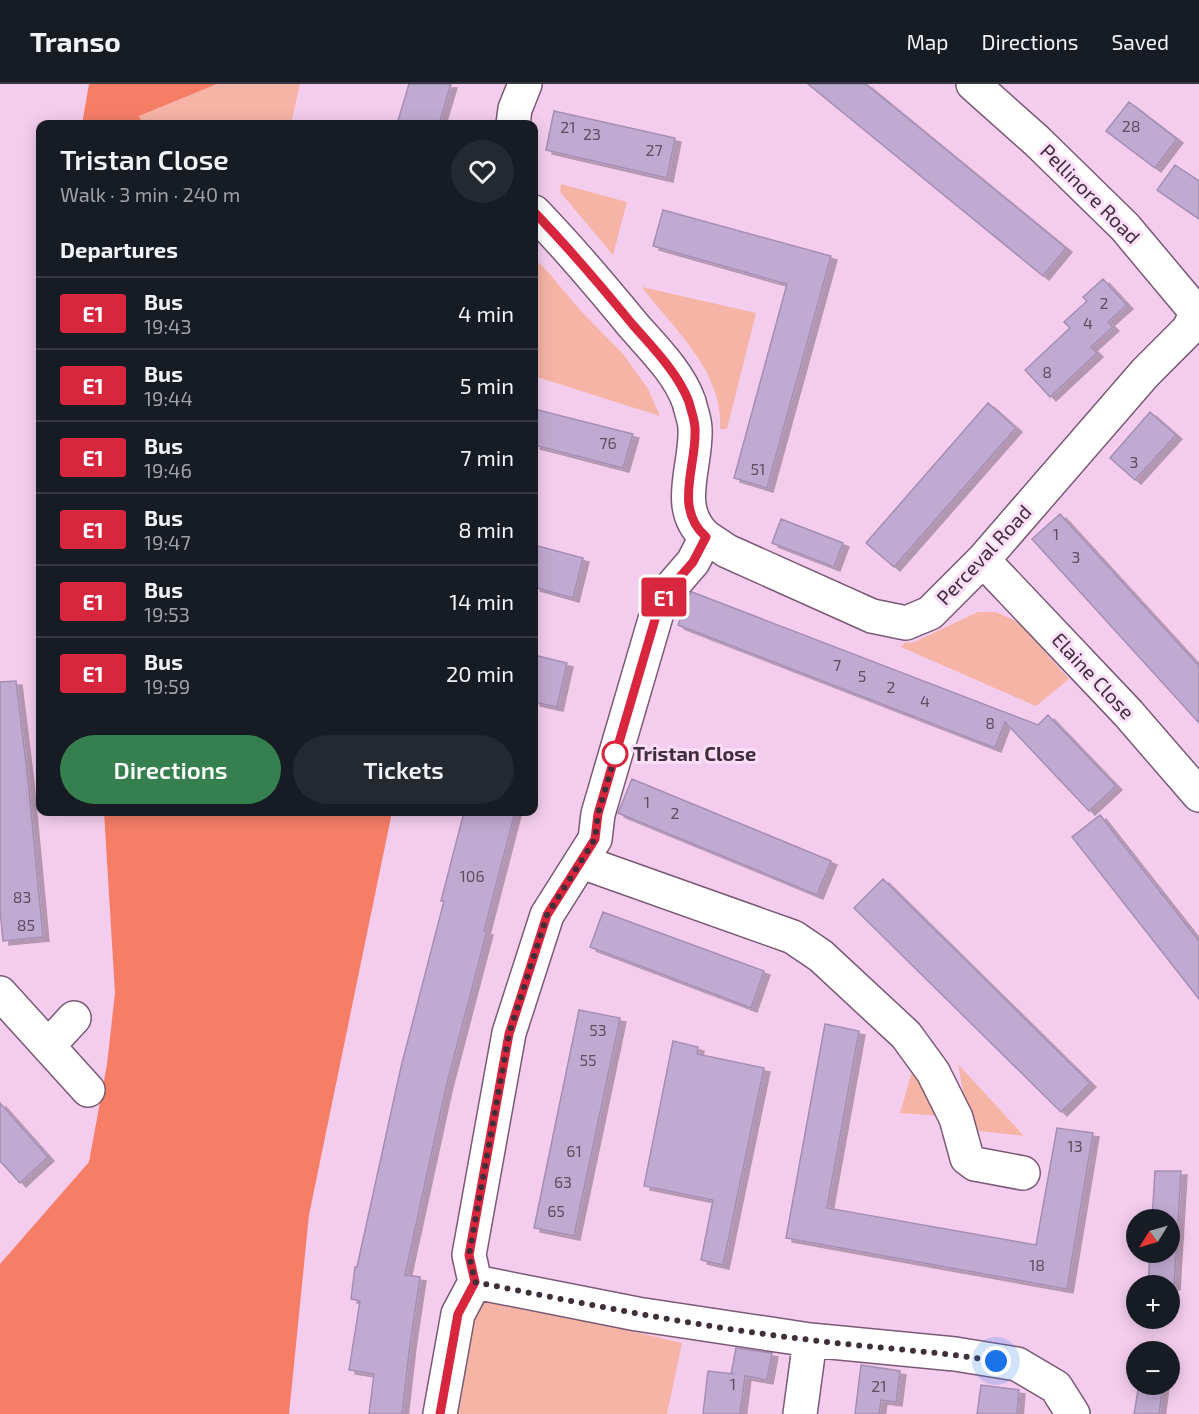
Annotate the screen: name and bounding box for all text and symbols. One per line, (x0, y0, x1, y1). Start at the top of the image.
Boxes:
text: Transo (30, 24, 121, 58)
text: Map (906, 29, 949, 54)
text: Directions (982, 29, 1078, 54)
text: Saved (1111, 29, 1169, 54)
house number: 28 (1122, 116, 1140, 135)
house number: 21 (560, 117, 576, 136)
house number: 23 (583, 124, 601, 143)
street label: Pellinore Road (1036, 138, 1146, 248)
button: heart (451, 140, 514, 203)
house number: 27 (645, 140, 663, 159)
text: Tristan Close (60, 142, 229, 176)
text: Walk · 3 min · 240 m (60, 182, 240, 206)
text: Departures (60, 236, 178, 262)
text: Bus (144, 288, 183, 314)
house number: 2 (1100, 293, 1109, 312)
text: 4 min (458, 300, 514, 326)
text: E1 (82, 301, 104, 326)
house number: 4 (1083, 313, 1093, 332)
text: 19:43 (144, 314, 192, 338)
text: Bus (144, 360, 183, 386)
house number: 8 (1042, 362, 1052, 381)
text: 5 min (460, 372, 514, 398)
text: E1 (82, 373, 104, 398)
text: 19:44 (144, 386, 193, 410)
text: Bus (144, 432, 183, 458)
house number: 76 (599, 433, 617, 452)
text: 7 min (460, 444, 514, 470)
text: E1 (82, 445, 104, 470)
house number: 3 (1130, 452, 1138, 471)
text: 19:46 (144, 458, 192, 482)
house number: 51 (751, 459, 765, 478)
street label: Perceval Road (931, 499, 1036, 609)
text: Bus (144, 504, 183, 530)
text: 8 min (458, 516, 514, 542)
text: E1 (82, 517, 104, 542)
house number: 1 (1053, 524, 1059, 543)
text: 19:47 (144, 530, 191, 554)
house number: 3 (1072, 547, 1080, 566)
text: Bus (144, 576, 183, 602)
line badge: E1 (637, 578, 691, 616)
text: E1 (653, 585, 675, 610)
text: 14 min (449, 588, 514, 614)
text: E1 (82, 589, 104, 614)
text: 19:53 (144, 602, 190, 626)
street label: Elaine Close (1048, 627, 1140, 724)
text: Bus (144, 648, 183, 674)
house number: 7 (833, 655, 841, 674)
text: 20 min (446, 660, 514, 686)
text: E1 (82, 661, 104, 686)
house number: 5 (858, 666, 866, 685)
text: 19:59 (144, 674, 190, 698)
house number: 2 (887, 677, 896, 696)
house number: 4 (920, 691, 930, 710)
house number: 8 (985, 713, 995, 732)
button: Directions (60, 735, 281, 804)
button: Tickets (293, 735, 514, 804)
marker: Tristan Close (602, 741, 628, 767)
place label: Tristan Close (633, 741, 756, 765)
house number: 1 (644, 792, 650, 811)
house number: 2 (671, 803, 680, 822)
house number: 106 (459, 866, 485, 885)
house number: 83 (13, 887, 31, 906)
house number: 85 (17, 915, 35, 934)
house number: 53 (589, 1020, 607, 1039)
house number: 55 (579, 1050, 597, 1069)
house number: 13 (1067, 1136, 1083, 1155)
house number: 61 (566, 1141, 582, 1160)
house number: 63 (554, 1172, 572, 1191)
house number: 65 (547, 1201, 565, 1220)
north arrow (1126, 1209, 1180, 1263)
map controls (1126, 1209, 1180, 1395)
house number: 18 (1029, 1255, 1045, 1274)
button: + (1126, 1275, 1180, 1329)
button: − (1126, 1341, 1180, 1395)
your location (981, 1346, 1011, 1376)
house number: 1 (730, 1374, 736, 1393)
house number: 21 (871, 1376, 887, 1395)

